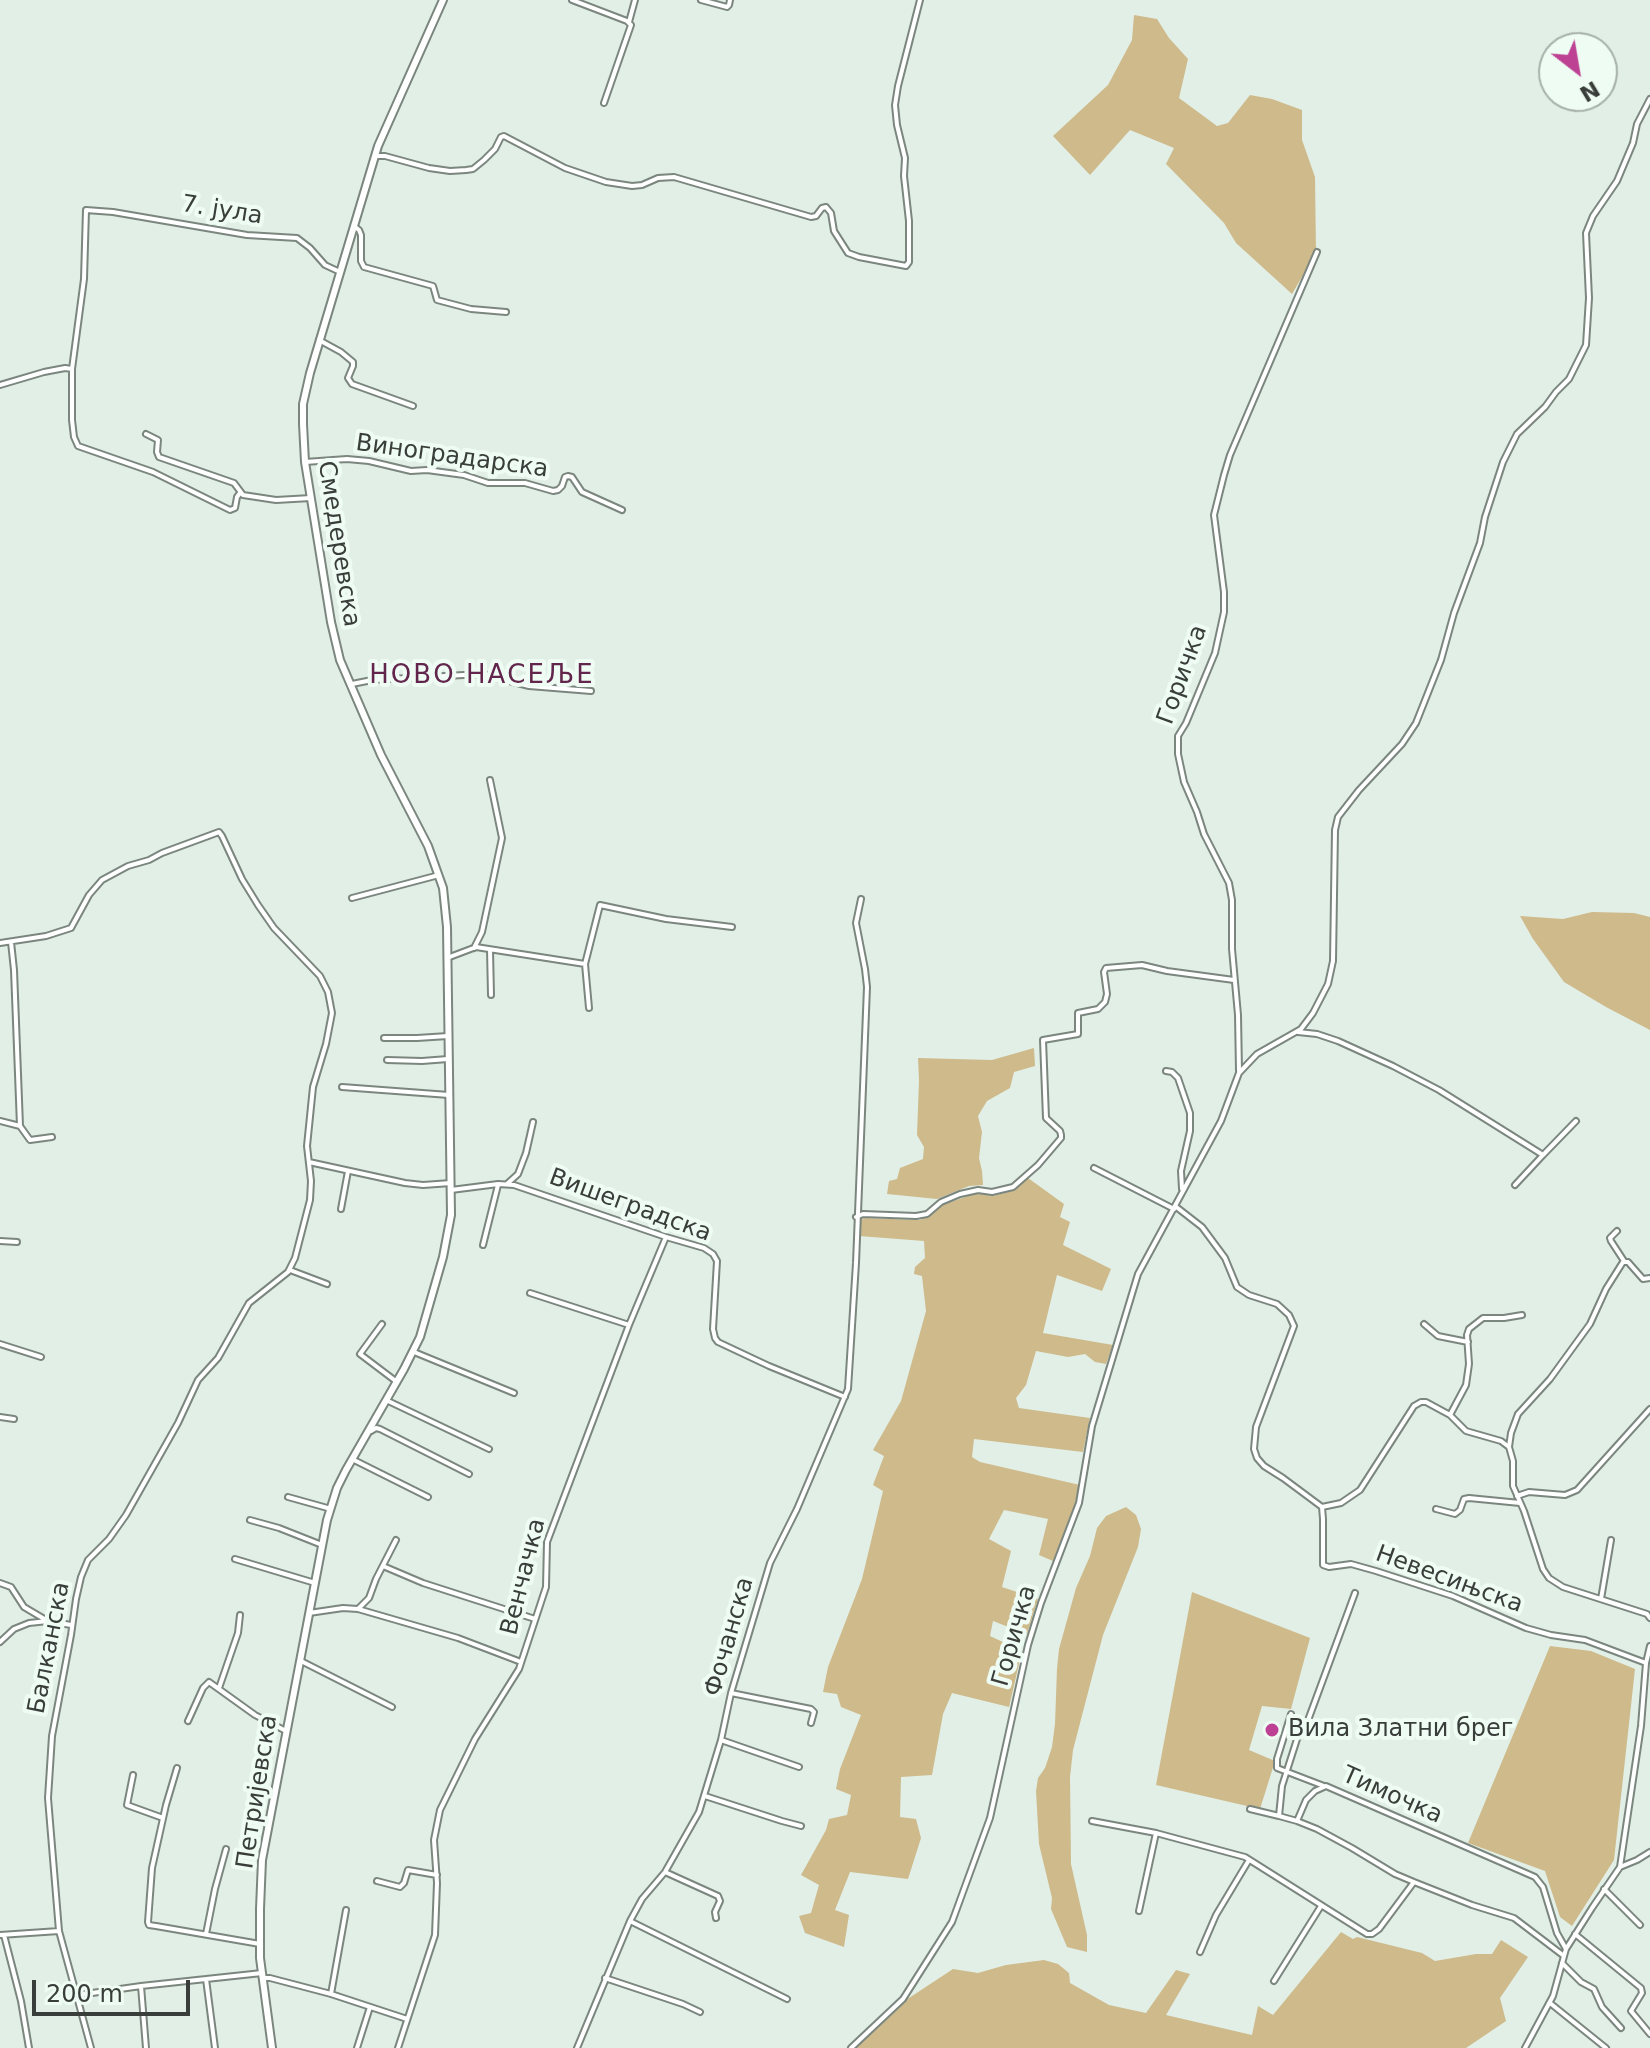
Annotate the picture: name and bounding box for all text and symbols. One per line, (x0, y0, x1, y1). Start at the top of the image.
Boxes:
north arrow (1538, 32, 1618, 112)
text: N (1575, 76, 1604, 107)
street label: 7. јула (180, 190, 264, 232)
street label: Виноградарска (354, 429, 550, 485)
street label: Смедеревска (311, 459, 365, 629)
street label: Горичка (1152, 621, 1214, 729)
district label: НОВО НАСЕЉЕ (369, 660, 595, 692)
street label: Вишеградска (545, 1163, 715, 1249)
street label: Венчачка (496, 1516, 552, 1638)
street label: Невесињска (1371, 1540, 1527, 1620)
street label: Фочанска (699, 1574, 761, 1700)
street label: Балканска (23, 1580, 77, 1716)
street label: Горичка (987, 1582, 1043, 1690)
street label: Петријевска (232, 1713, 284, 1871)
place label: Вила Златни брег (1288, 1716, 1513, 1744)
marker: Вила Златни брег (1263, 1721, 1281, 1739)
street label: Тимочка (1338, 1761, 1446, 1831)
scale bar (36, 1964, 194, 2014)
text: 200 m (46, 1980, 123, 2008)

